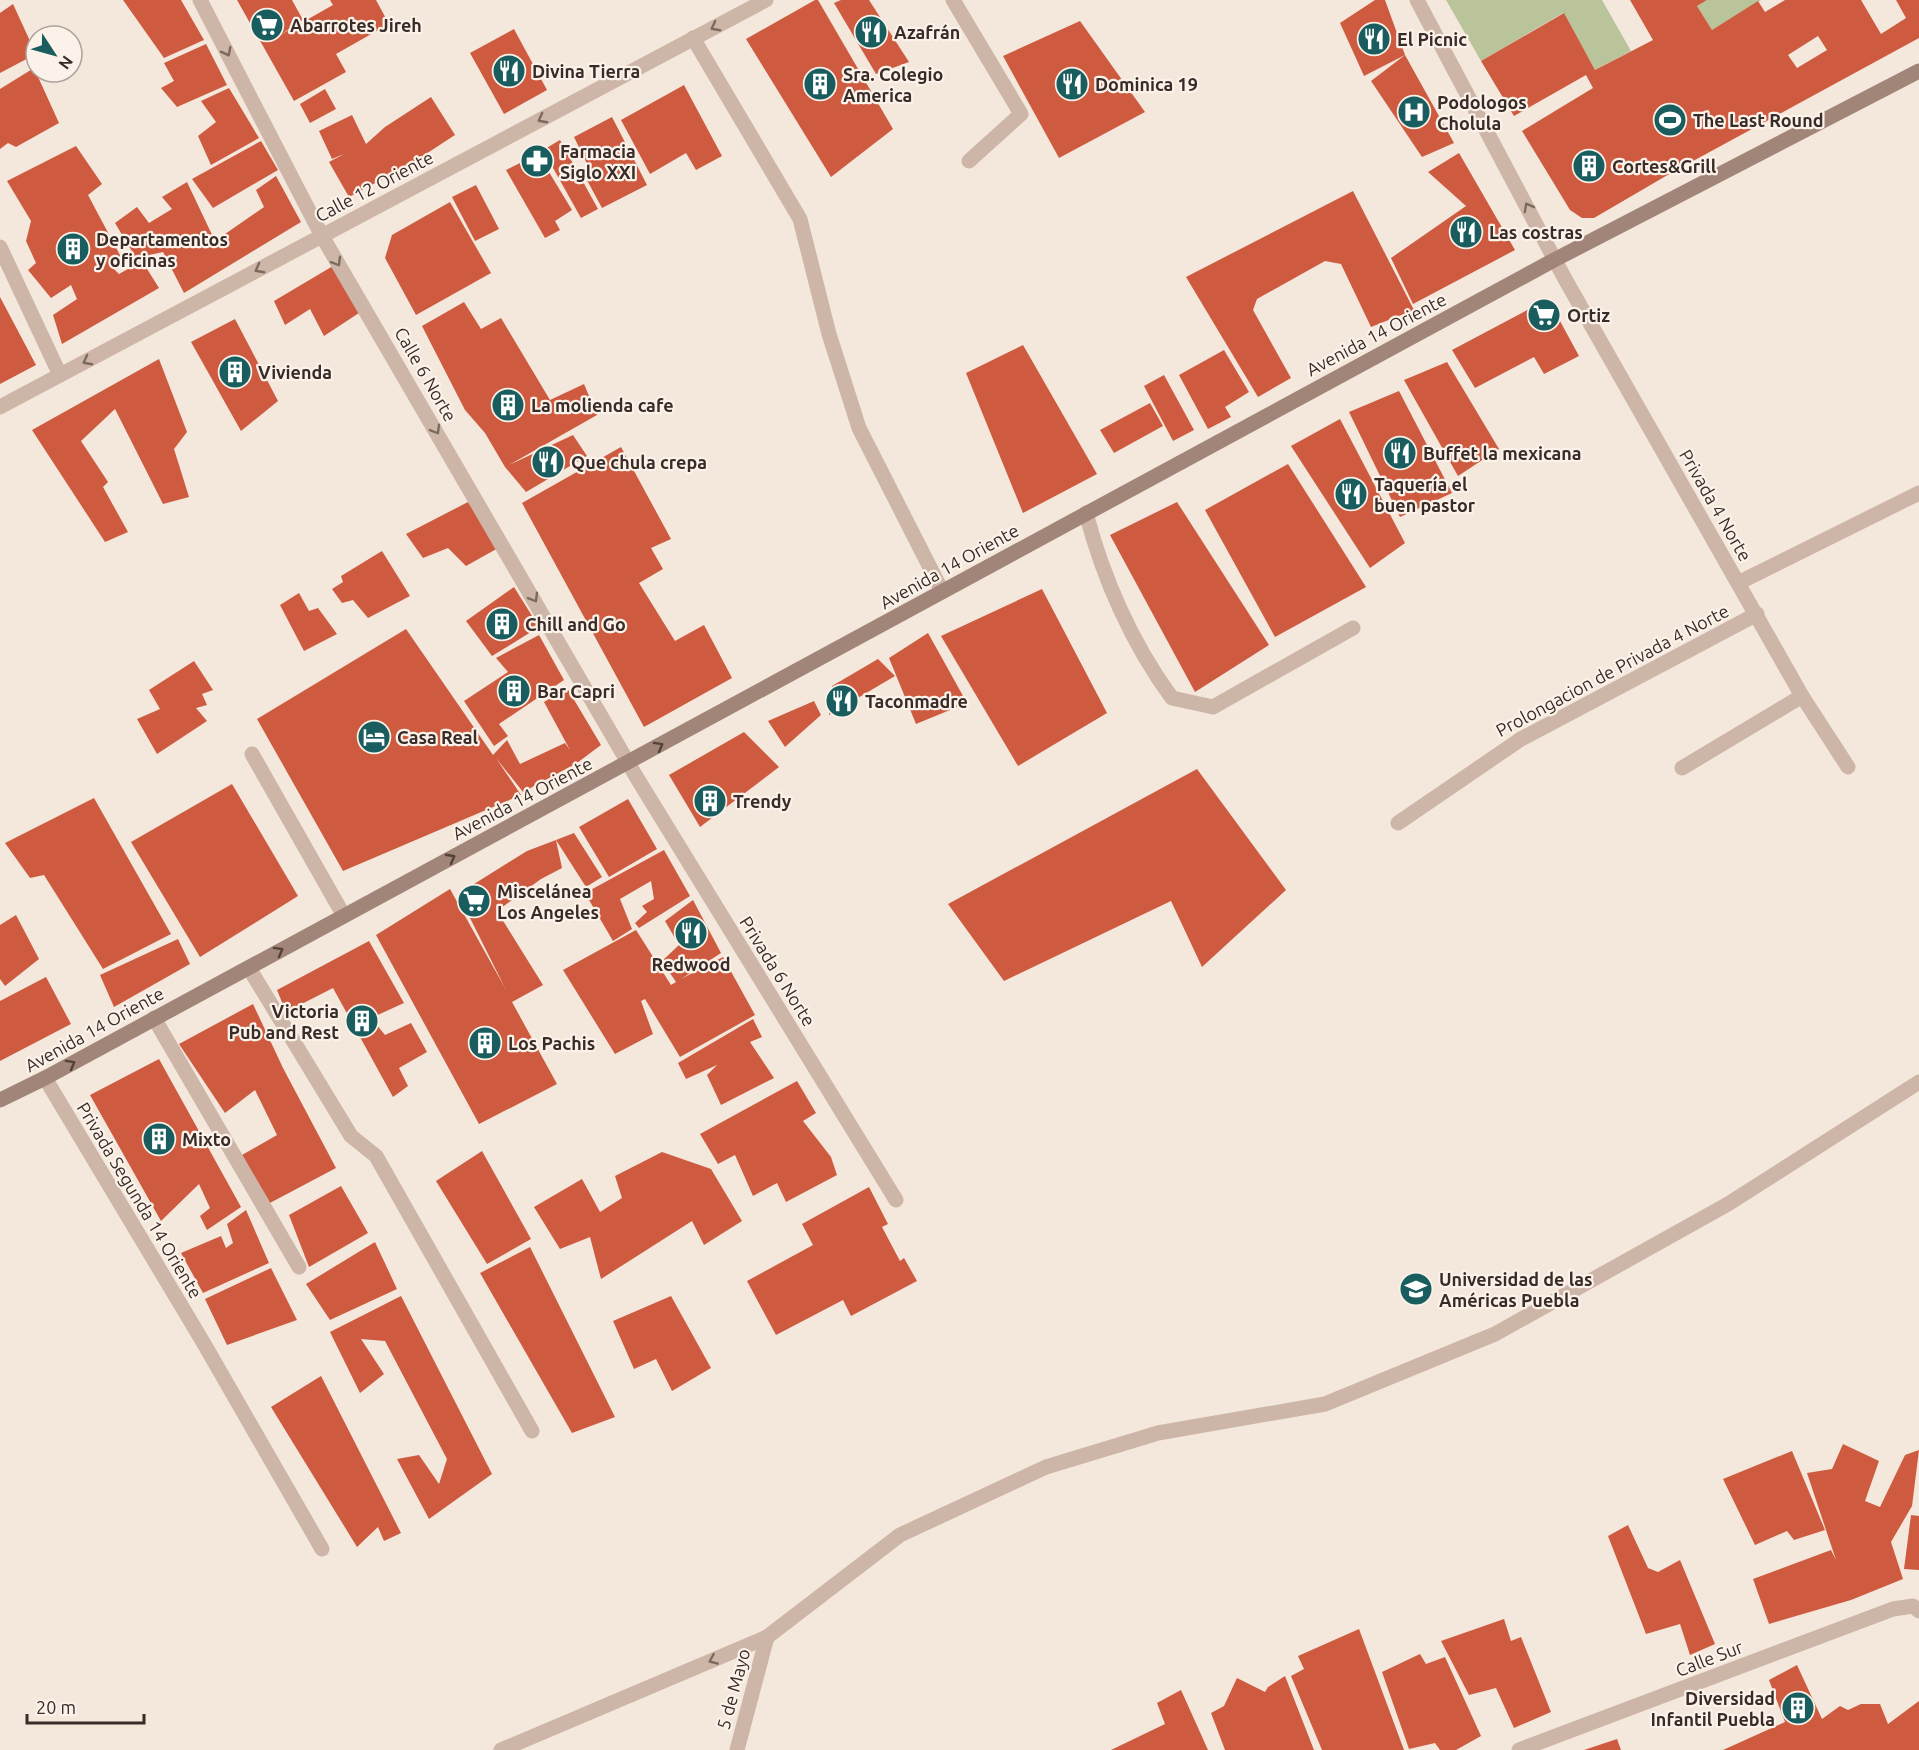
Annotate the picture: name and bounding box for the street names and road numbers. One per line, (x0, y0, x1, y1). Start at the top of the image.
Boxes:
street label: Calle 12 Oriente (312, 147, 436, 225)
street label: Avenida 14 Oriente (1303, 289, 1449, 379)
street label: Calle 6 Norte (391, 323, 461, 425)
street label: Privada 4 Norte (1676, 446, 1756, 564)
street label: Avenida 14 Oriente (876, 520, 1022, 612)
street label: Prolongacion de Privada 4 Norte (1492, 600, 1732, 740)
street label: Avenida 14 Oriente (449, 753, 595, 843)
street label: Privada 6 Norte (736, 913, 820, 1029)
street label: Avenida 14 Oriente (21, 983, 167, 1075)
street label: Privada Segunda 14 Oriente (74, 1098, 206, 1302)
street label: Calle Sur (1673, 1636, 1746, 1680)
street label: 5 de Mayo (713, 1646, 753, 1732)

